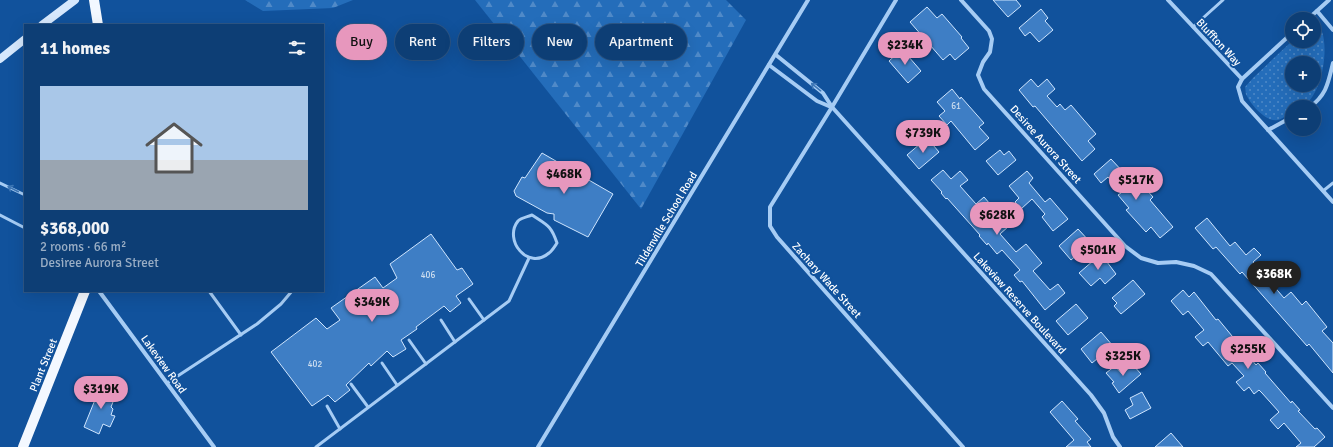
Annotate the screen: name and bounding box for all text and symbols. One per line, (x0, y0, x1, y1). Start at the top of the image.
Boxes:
map controls (1285, 12, 1321, 136)
button: locate (1285, 12, 1321, 48)
street label: Bluffton Way (1193, 16, 1244, 69)
chip: Buy (336, 24, 387, 60)
chip: Rent (395, 24, 450, 60)
chip: Filters (458, 24, 524, 60)
chip: New (532, 24, 587, 60)
chip: Apartment (595, 24, 687, 60)
pin: $234K (877, 32, 933, 66)
icon: filters (286, 37, 308, 59)
text: $234K (887, 37, 923, 53)
text: 11 homes (40, 38, 110, 59)
button: + (1285, 56, 1321, 92)
one-way arrow (810, 82, 821, 91)
button: − (1285, 100, 1321, 136)
house number: 61 (951, 101, 961, 112)
street label: Desiree Aurora Street (1007, 103, 1084, 186)
icon: home (138, 112, 210, 184)
pin: $739K (895, 120, 951, 154)
text: $739K (905, 125, 941, 141)
pin: $468K (536, 161, 592, 195)
text: $468K (546, 166, 582, 182)
pin: $517K (1108, 167, 1164, 201)
street label: Tildenville School Road (633, 169, 700, 269)
text: $517K (1118, 172, 1154, 188)
one-way arrow (7, 185, 19, 192)
pin: $628K (969, 202, 1025, 236)
text: $628K (979, 207, 1015, 223)
text: $368,000 (40, 218, 109, 239)
pin: $501K (1070, 237, 1126, 271)
text: 2 rooms · 66 m² (40, 239, 126, 255)
street label: Zachary Wade Street (789, 240, 864, 321)
text: $501K (1080, 242, 1116, 258)
street label: Lakeview Reserve Boulevard (971, 250, 1069, 357)
text: Desiree Aurora Street (40, 255, 159, 271)
pin: $368K (1246, 261, 1302, 295)
text: $368K (1256, 266, 1292, 282)
house number: 406 (421, 270, 435, 281)
pin: $349K (344, 289, 400, 323)
text: $349K (354, 294, 390, 310)
street label: Lakeview Road (138, 333, 189, 396)
pin: $255K (1220, 336, 1276, 370)
street label: Plant Street (27, 337, 60, 394)
text: $255K (1230, 341, 1266, 357)
pin: $325K (1095, 343, 1151, 377)
text: $325K (1105, 348, 1141, 364)
house number: 402 (308, 359, 322, 370)
pin: $319K (73, 376, 129, 410)
text: $319K (83, 381, 119, 397)

